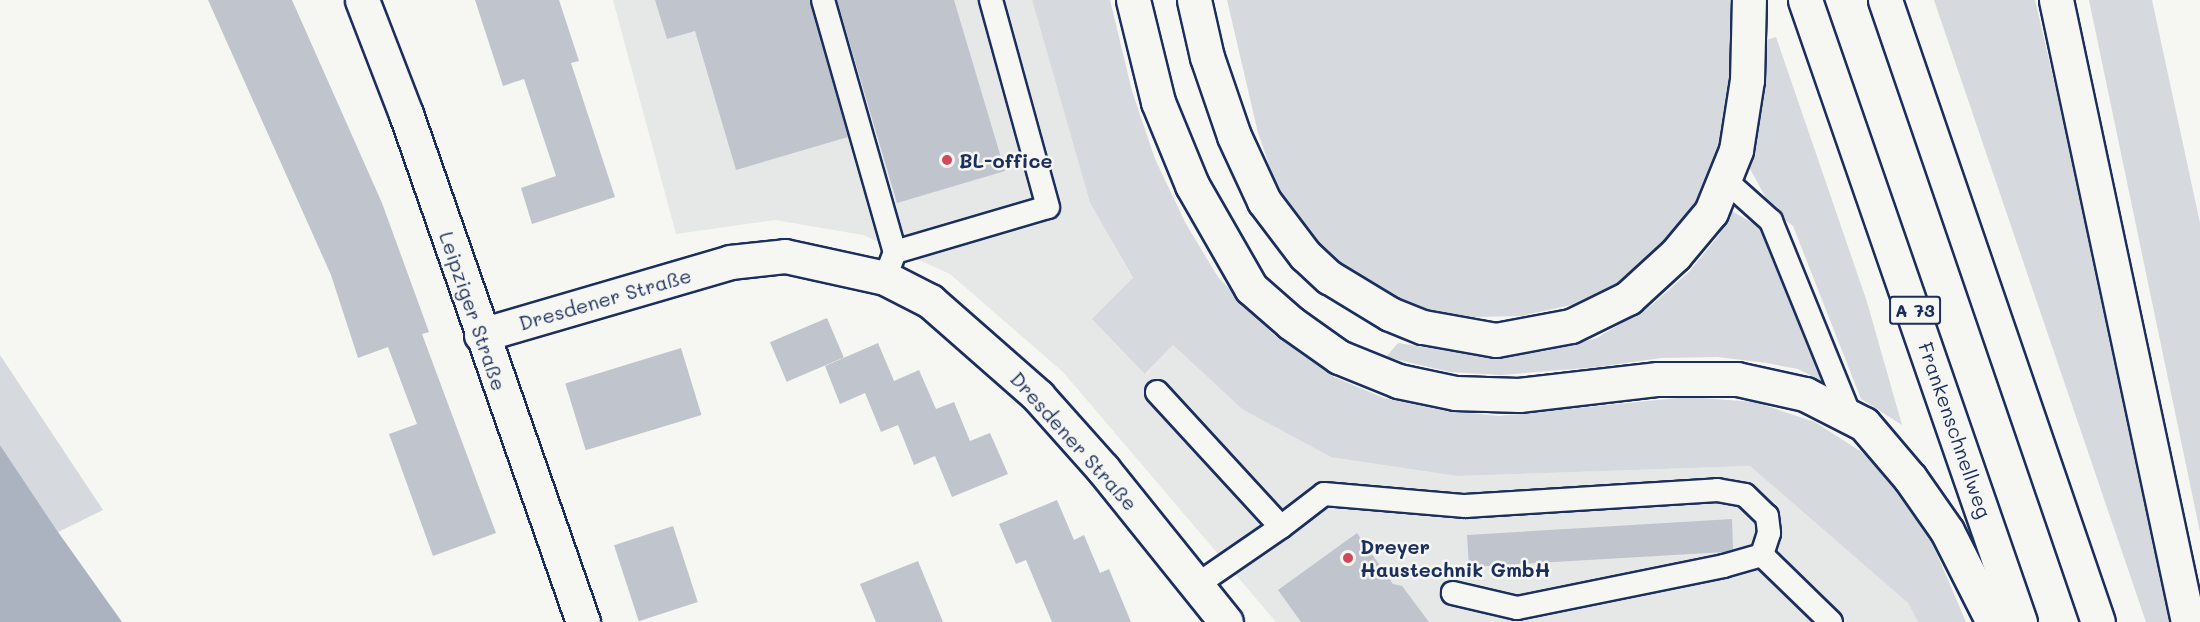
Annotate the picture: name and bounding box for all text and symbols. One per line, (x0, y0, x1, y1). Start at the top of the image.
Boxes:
place label: BL-office (959, 148, 1052, 172)
marker: BL-office (940, 153, 954, 167)
street label: Leipziger Straße (435, 228, 511, 394)
street label: Dresdener Straße (516, 263, 694, 335)
road number: A 73 (1888, 295, 1942, 325)
street label: Frankenschnellweg (1914, 339, 1996, 521)
street label: Dresdener Straße (1005, 367, 1143, 515)
place label: Dreyer Haustechnik GmbH (1360, 534, 1551, 581)
marker: Dreyer Haustechnik GmbH (1341, 551, 1355, 565)

